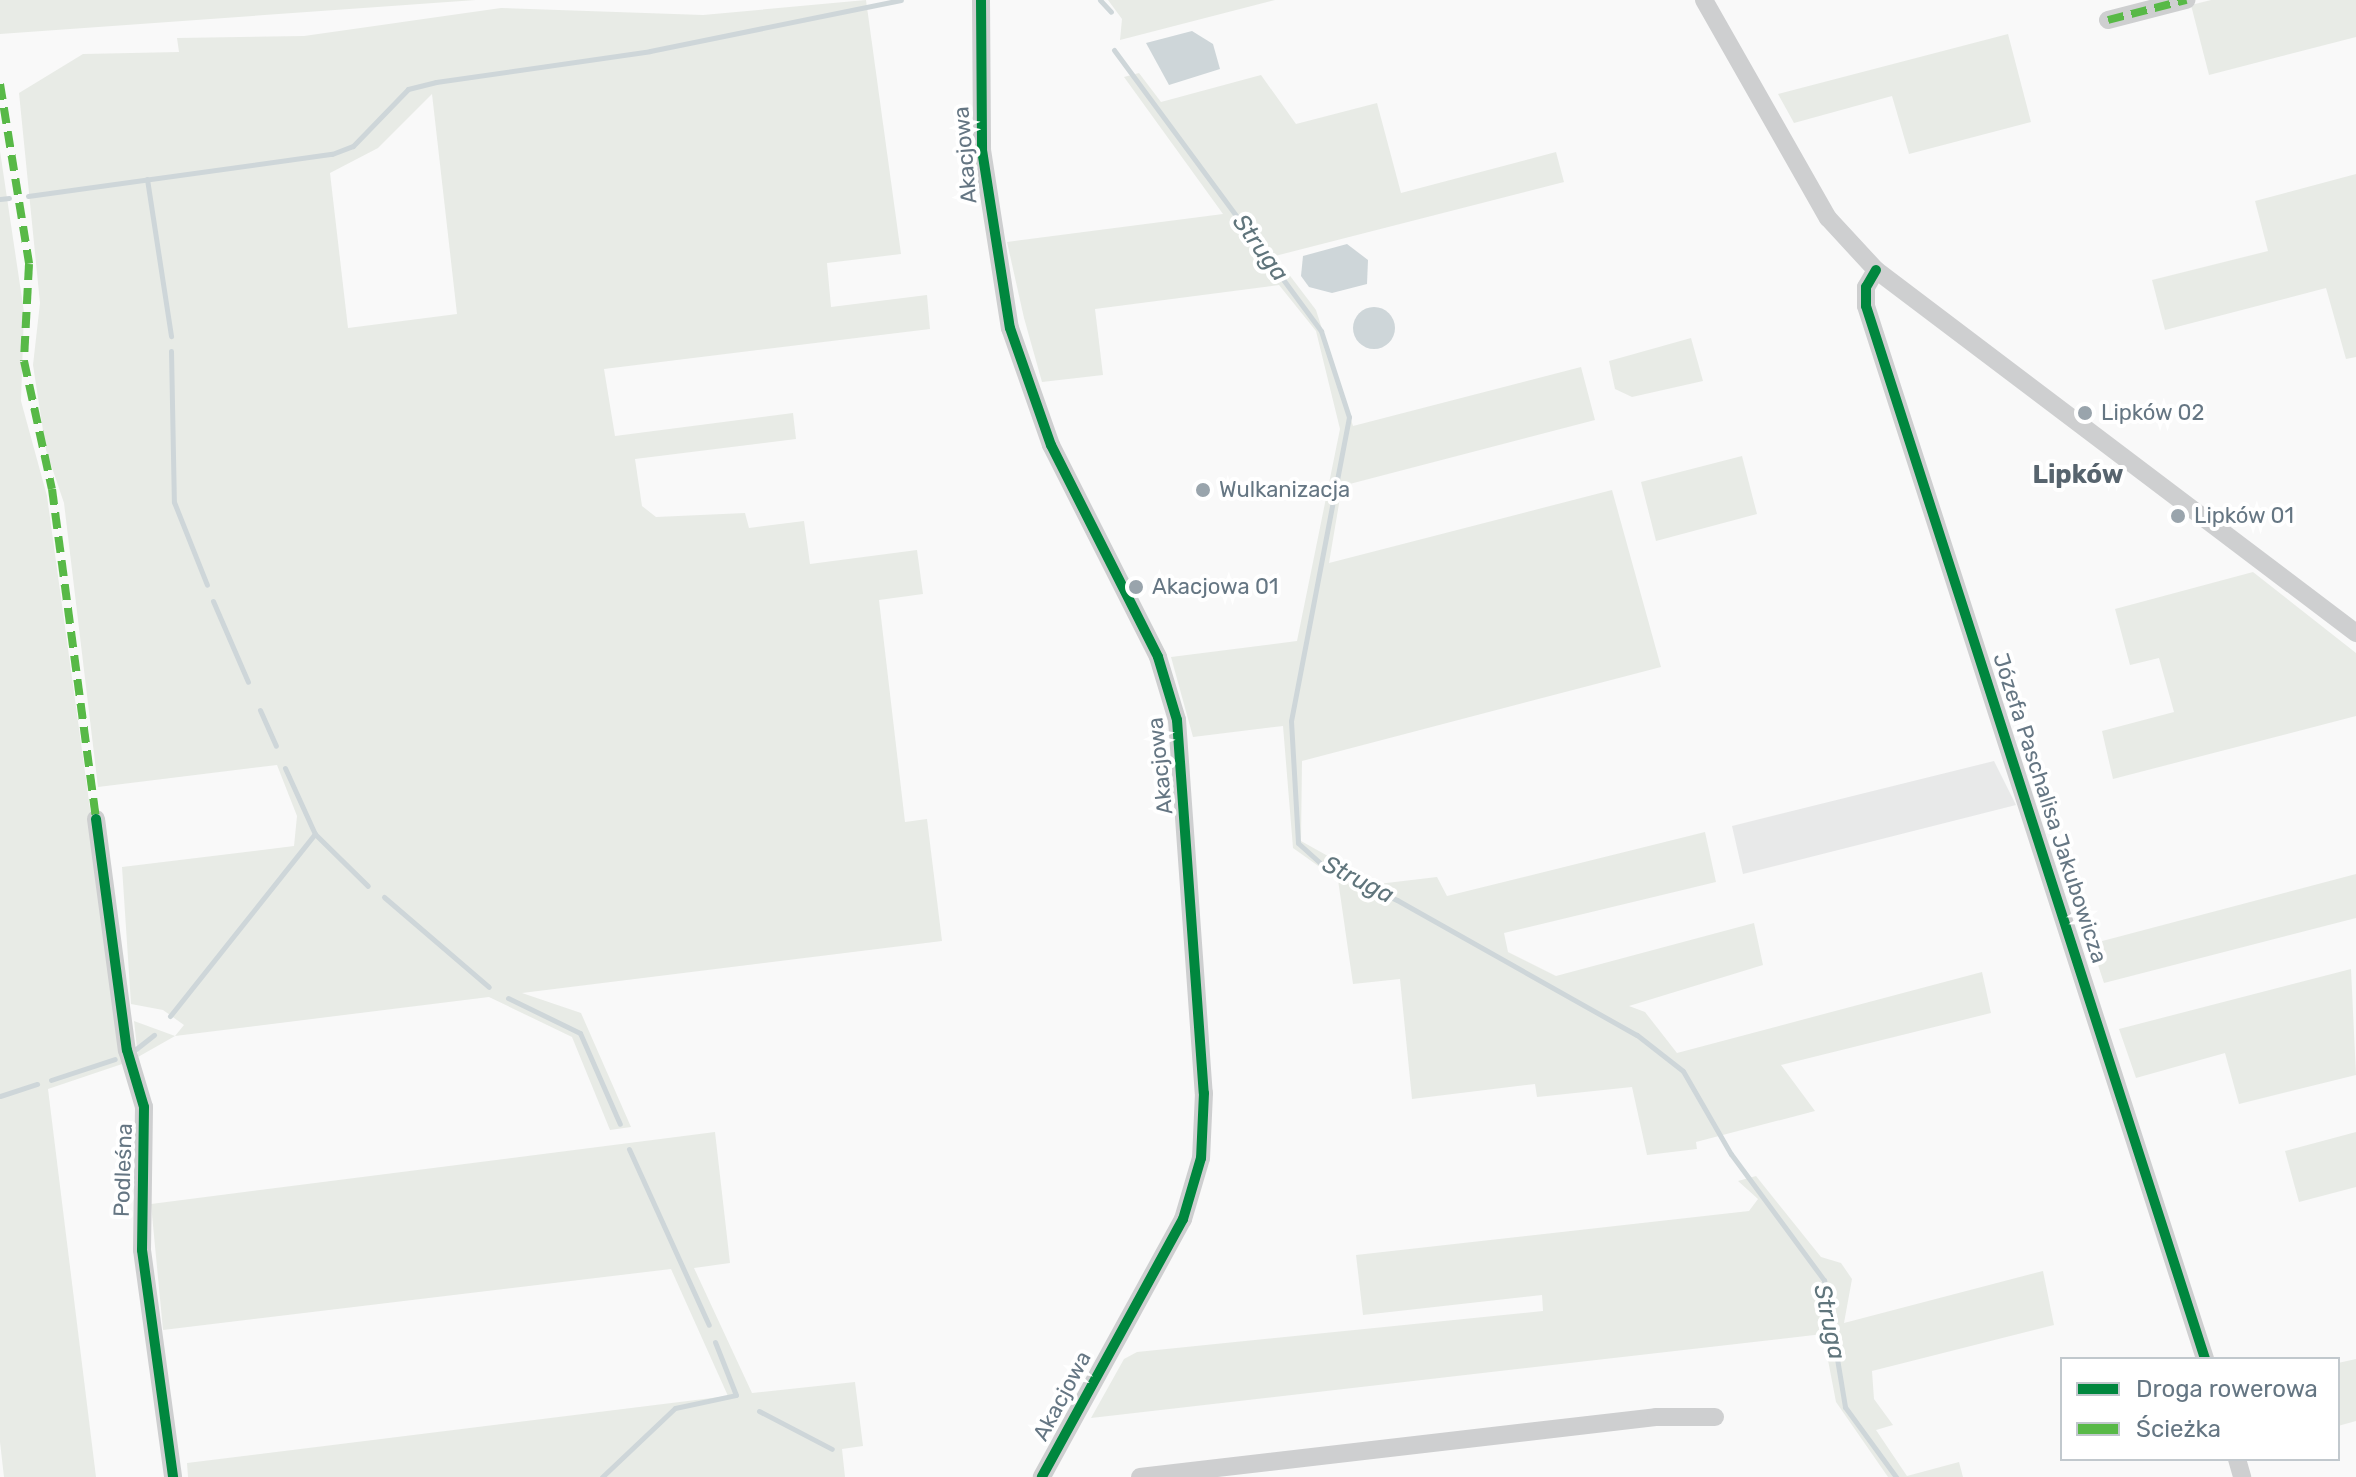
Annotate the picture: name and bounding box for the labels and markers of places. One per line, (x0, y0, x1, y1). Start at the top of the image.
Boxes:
place label: Lipków 02 (2101, 400, 2205, 426)
marker: Lipków 02 (2076, 404, 2094, 422)
place label: Wulkanizacja (1219, 477, 1350, 503)
marker: Wulkanizacja (1194, 481, 1212, 499)
place label: Lipków 01 (2194, 503, 2294, 529)
marker: Lipków 01 (2169, 507, 2187, 525)
place label: Akacjowa 01 (1152, 574, 1278, 600)
marker: Akacjowa 01 (1127, 578, 1145, 596)

